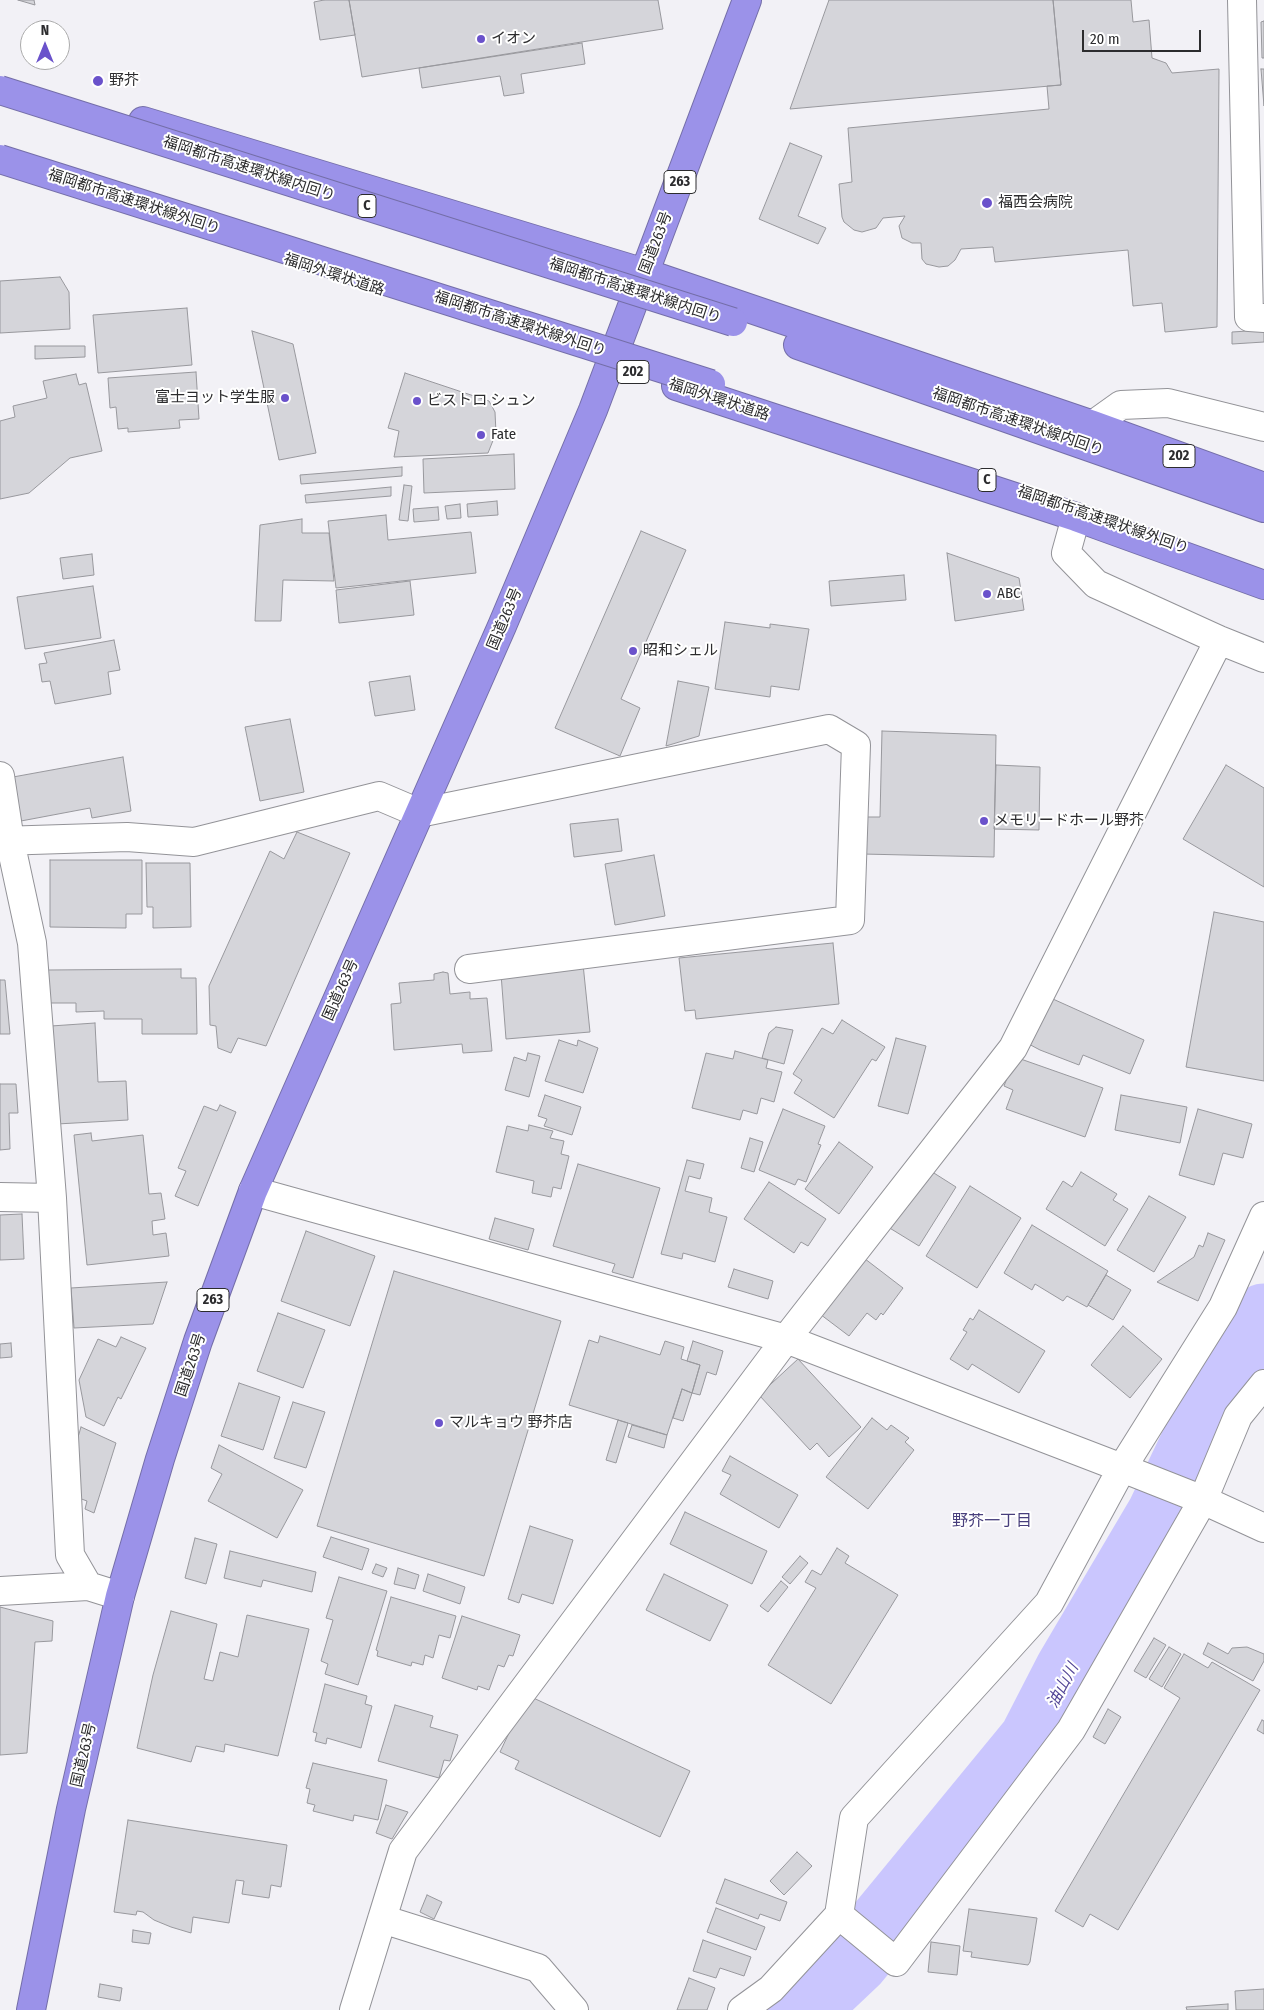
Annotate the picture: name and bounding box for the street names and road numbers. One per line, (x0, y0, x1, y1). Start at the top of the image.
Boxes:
street label: 福岡都市高速環状線内回り (161, 133, 337, 205)
street label: 福岡都市高速環状線外回り (46, 166, 222, 238)
road number: 263 (664, 170, 696, 193)
road number: C (358, 195, 376, 218)
street label: 国道263号 (636, 209, 676, 277)
street label: 福岡外環状道路 (281, 250, 387, 300)
street label: 福岡都市高速環状線内回り (547, 255, 723, 327)
street label: 福岡都市高速環状線外回り (432, 288, 608, 360)
road number: 202 (617, 361, 649, 384)
street label: 福岡外環状道路 (666, 375, 772, 425)
street label: 福岡都市高速環状線内回り (930, 384, 1106, 460)
road number: 202 (1163, 444, 1195, 468)
road number: C (978, 468, 996, 492)
street label: 福岡都市高速環状線外回り (1015, 482, 1191, 558)
street label: 国道263号 (484, 585, 526, 653)
street label: 国道263号 (319, 956, 363, 1024)
road number: 263 (197, 1288, 229, 1312)
street label: 国道263号 (172, 1331, 210, 1399)
street label: 国道263号 (68, 1721, 100, 1789)

